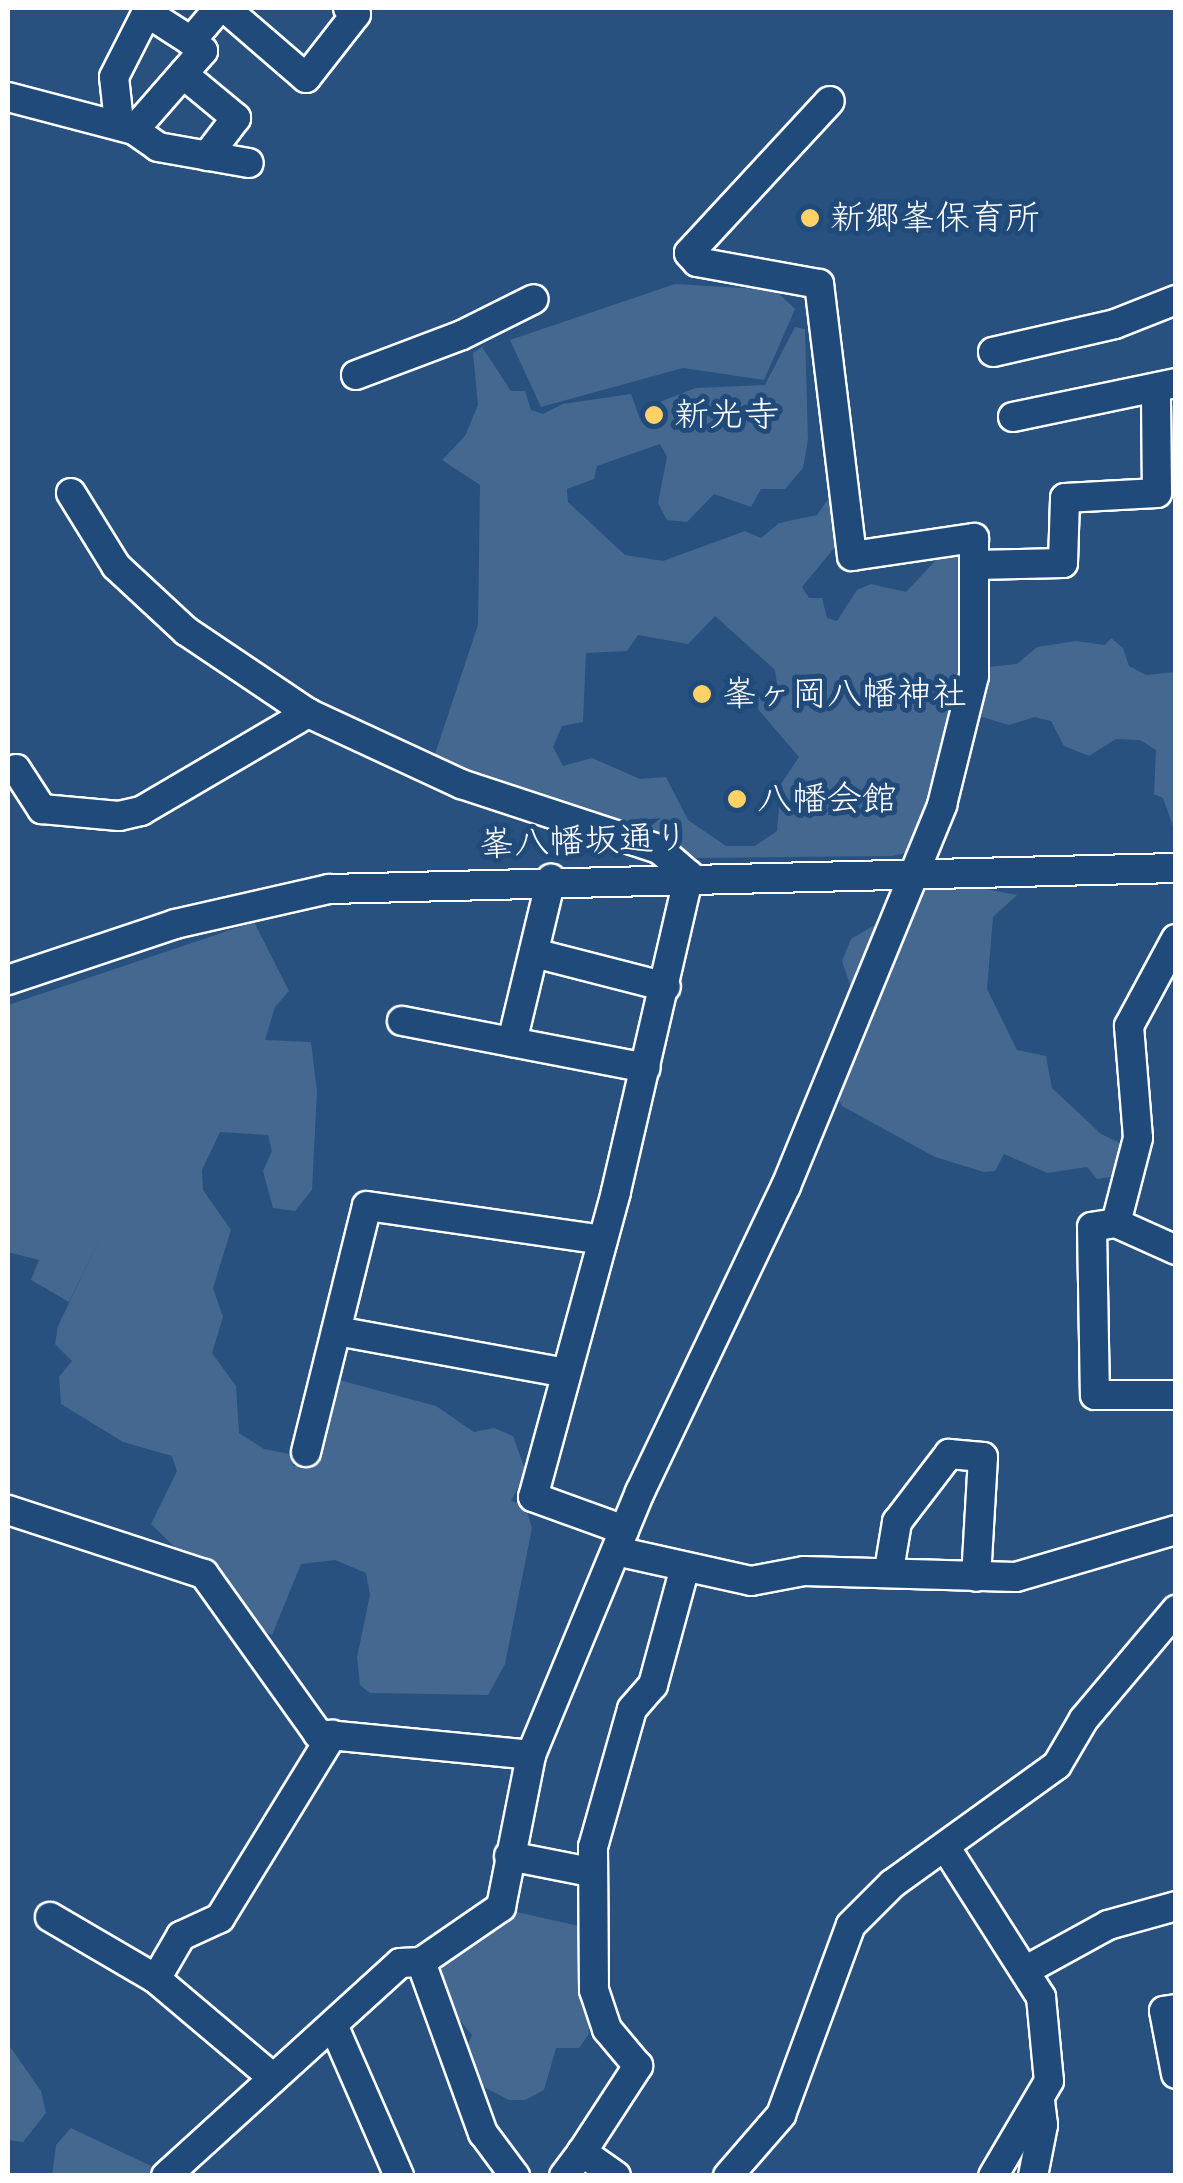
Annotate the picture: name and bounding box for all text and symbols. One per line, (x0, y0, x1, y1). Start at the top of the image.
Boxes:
place label: 新郷峯保育所 (830, 197, 1040, 239)
marker: 新郷峯保育所 (799, 207, 821, 229)
place label: 新光寺 (674, 394, 779, 436)
marker: 新光寺 (643, 404, 665, 426)
place label: 峯ヶ岡八幡神社 (722, 673, 967, 715)
marker: 峯ヶ岡八幡神社 (691, 683, 713, 705)
place label: 八幡会館 (757, 778, 897, 820)
marker: 八幡会館 (726, 788, 748, 810)
street label: 峯八幡坂通り (478, 816, 690, 866)

